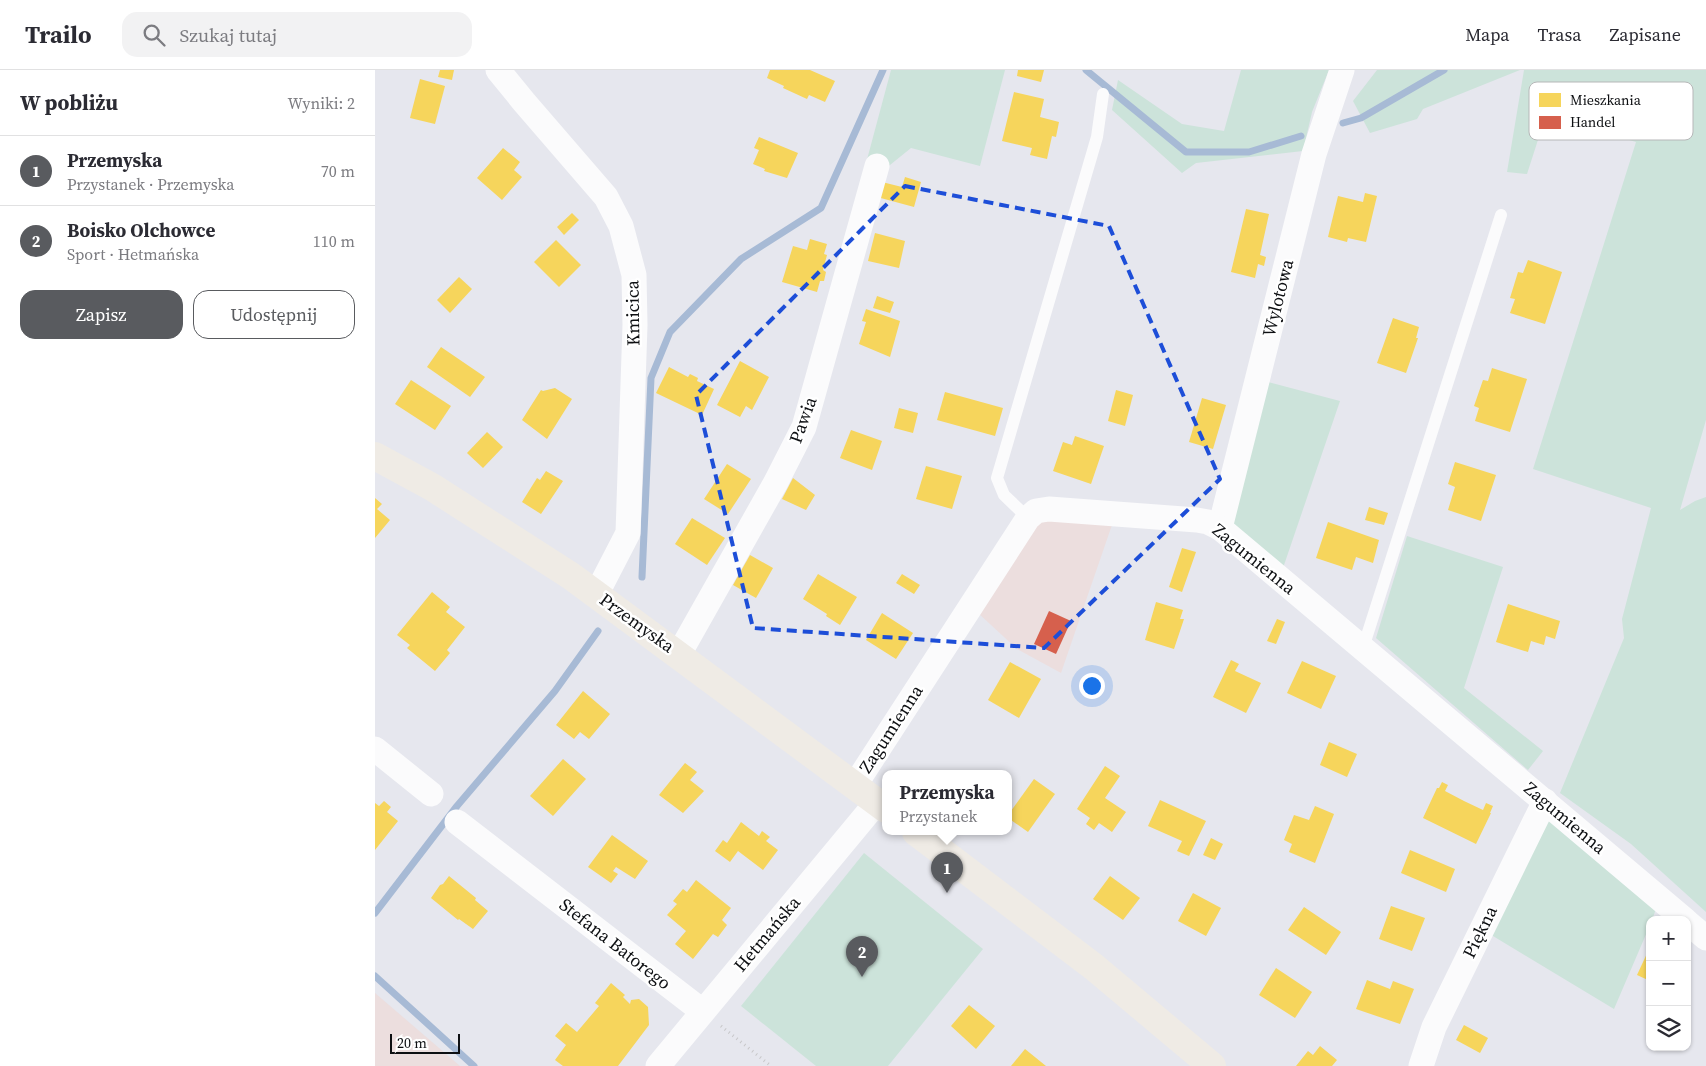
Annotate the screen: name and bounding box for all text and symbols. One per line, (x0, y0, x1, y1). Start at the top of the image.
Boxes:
search box (122, 12, 472, 57)
text: Trailo (25, 18, 92, 51)
icon: search (140, 21, 168, 49)
text: Szukaj tutaj (180, 22, 277, 48)
text: Mapa (1465, 22, 1510, 47)
text: Trasa (1538, 22, 1581, 47)
text: Zapisane (1609, 22, 1681, 47)
legend (1529, 82, 1693, 140)
text: W pobliżu (20, 88, 118, 117)
text: Mieszkania (1570, 90, 1642, 110)
text: Wyniki: 2 (288, 92, 355, 114)
text: Handel (1570, 112, 1615, 132)
text: Przemyska (67, 147, 162, 173)
text: 1 (32, 160, 40, 182)
text: 70 m (321, 160, 355, 182)
text: Przystanek · Przemyska (67, 173, 234, 195)
text: Boisko Olchowce (67, 217, 215, 243)
text: 2 (32, 230, 40, 252)
text: 110 m (313, 230, 355, 252)
text: Sport · Hetmańska (67, 243, 199, 265)
street label: Wylotowa (1256, 256, 1299, 339)
street label: Kmicica (619, 279, 646, 346)
button: Zapisz (20, 290, 183, 339)
button: Udostępnij (193, 290, 355, 339)
street label: Pawia (783, 392, 823, 447)
street label: Zagumienna (1207, 517, 1302, 600)
street label: Przemyska (595, 587, 680, 659)
your location (1079, 673, 1105, 699)
street label: Zagumienna (853, 679, 929, 778)
popup (882, 770, 1012, 835)
street label: Zagumienna (1519, 776, 1612, 860)
text: Przemyska (899, 779, 995, 805)
text: Przystanek (899, 805, 977, 827)
pin: 1 (931, 852, 963, 893)
street label: Hetmańska (728, 890, 806, 977)
street label: Stefana Batorego (554, 892, 676, 995)
street label: Piękna (1456, 901, 1503, 962)
map controls (1646, 916, 1691, 1051)
button: + (1646, 916, 1691, 961)
pin: 2 (846, 936, 878, 977)
button: − (1646, 961, 1691, 1006)
button: layers (1646, 1006, 1691, 1051)
scale bar (390, 1031, 460, 1054)
text: 20 m (397, 1033, 427, 1053)

